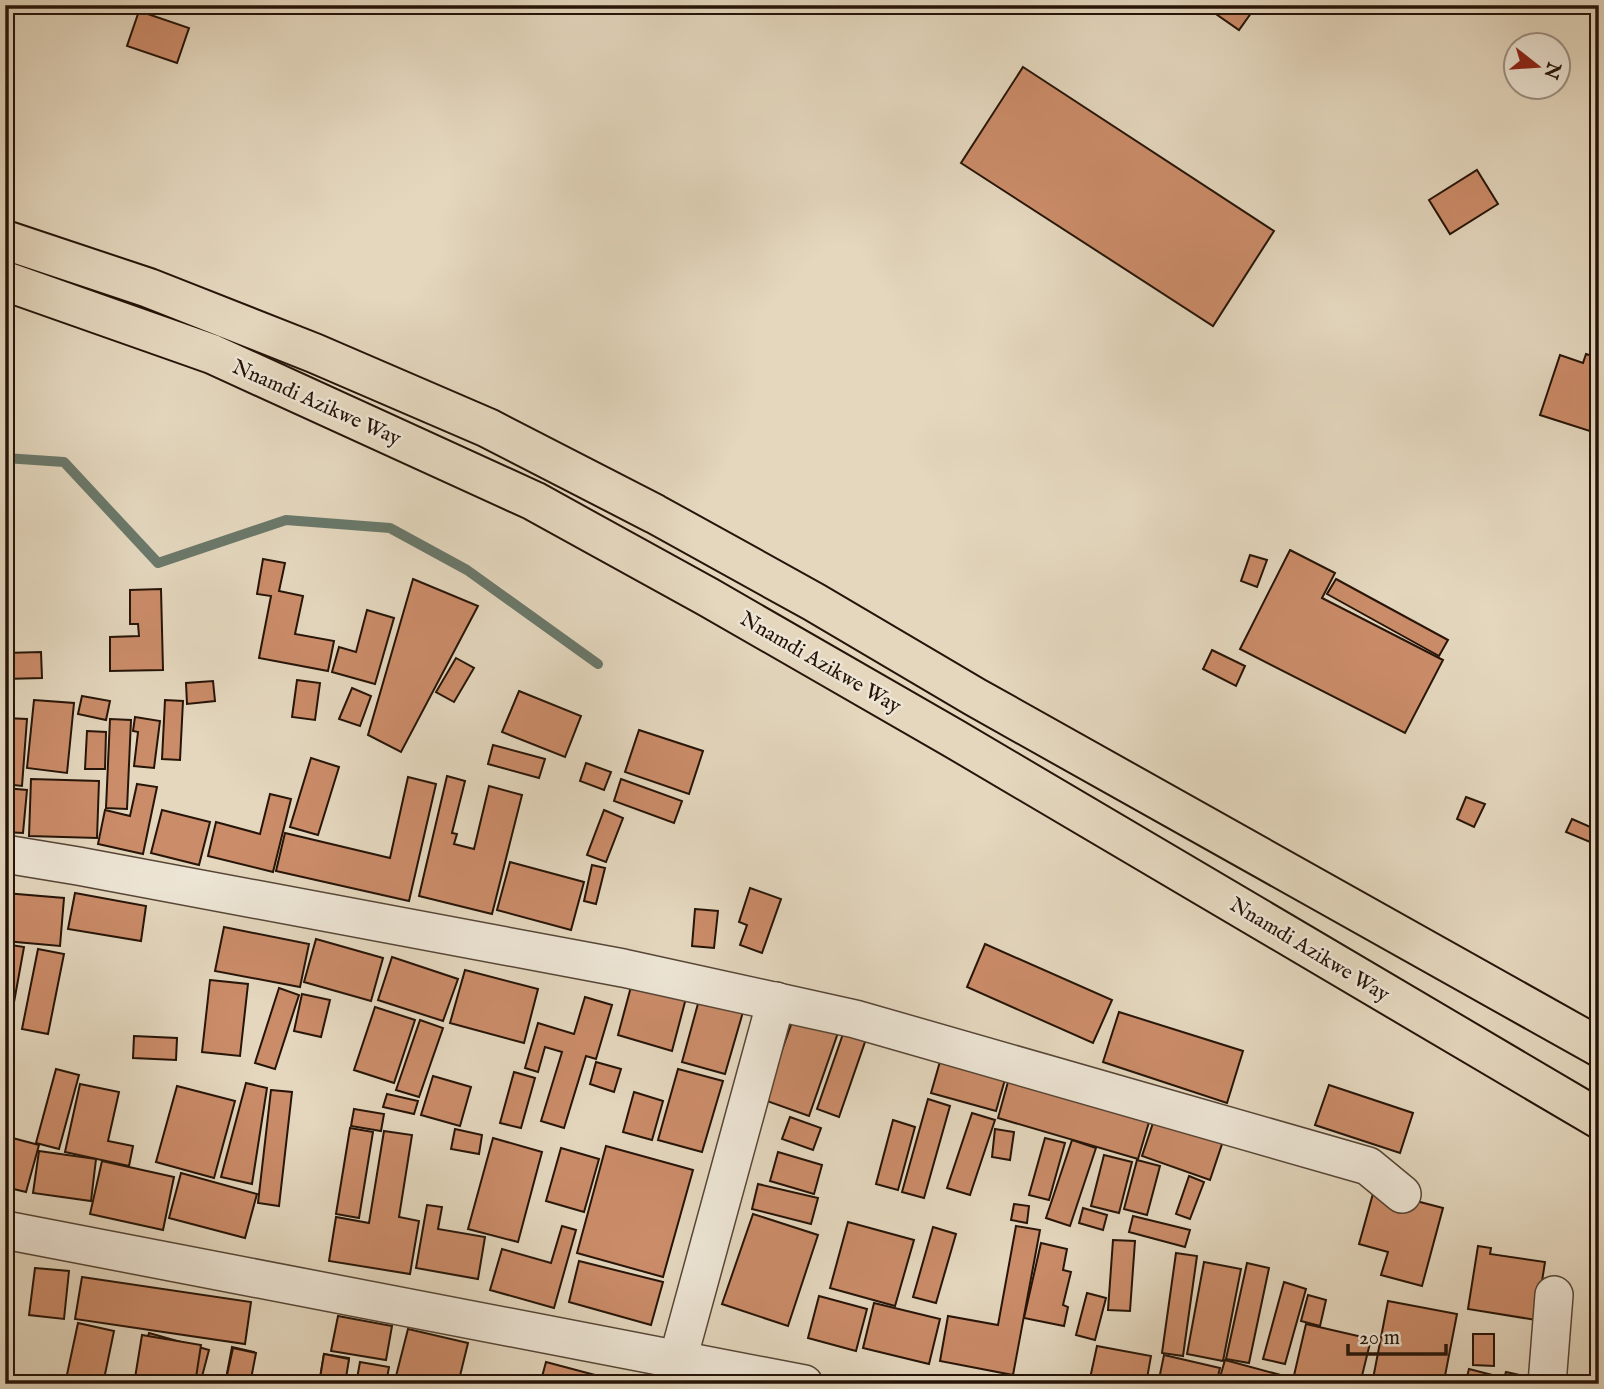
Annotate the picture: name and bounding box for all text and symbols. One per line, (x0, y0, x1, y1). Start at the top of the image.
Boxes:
north arrow (1502, 32, 1572, 102)
text: N (1537, 58, 1566, 82)
street label: Nnamdi Azikwe Way (228, 354, 406, 453)
street label: Nnamdi Azikwe Way (735, 606, 906, 721)
street label: Nnamdi Azikwe Way (1224, 892, 1395, 1009)
scale bar (1348, 1312, 1446, 1356)
text: 20 m (1359, 1325, 1400, 1352)

